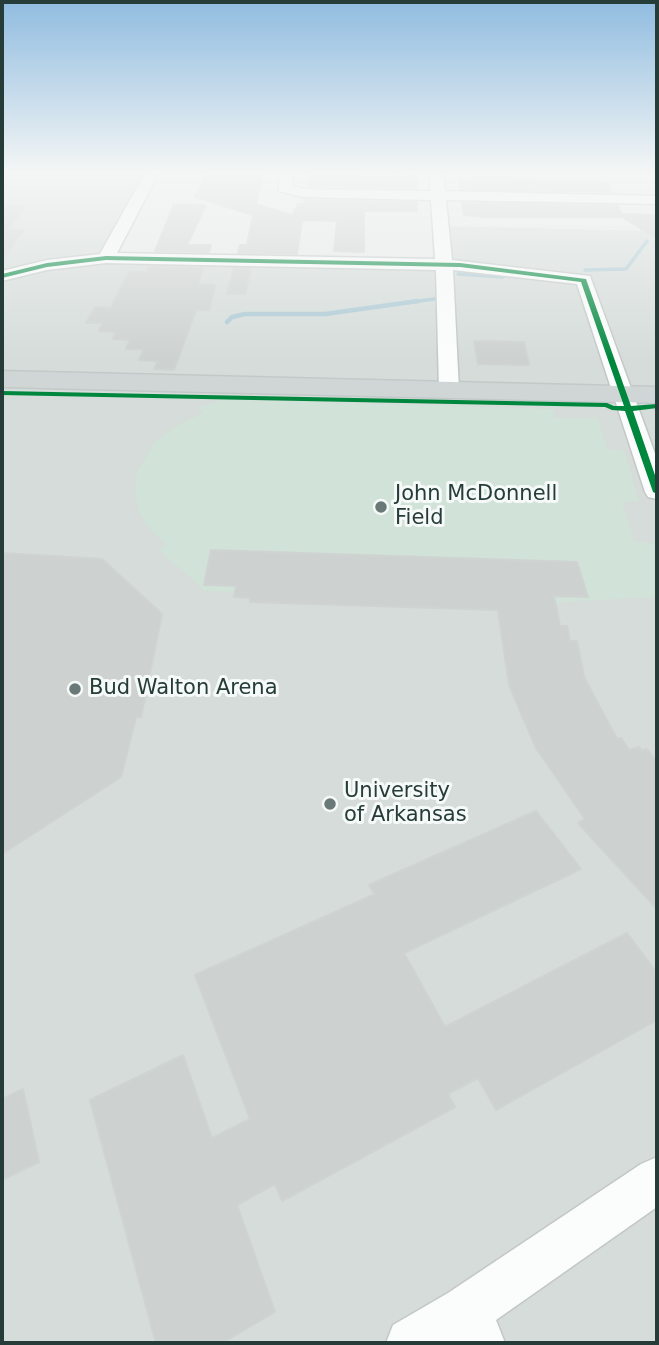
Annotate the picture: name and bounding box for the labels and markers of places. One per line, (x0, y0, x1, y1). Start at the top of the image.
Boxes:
place label: John McDonnell Field (395, 482, 557, 532)
marker: John McDonnell Field (373, 499, 389, 515)
place label: Bud Walton Arena (89, 676, 278, 702)
marker: Bud Walton Arena (67, 681, 83, 697)
place label: University of Arkansas (344, 779, 467, 829)
marker: University of Arkansas (322, 796, 338, 812)

